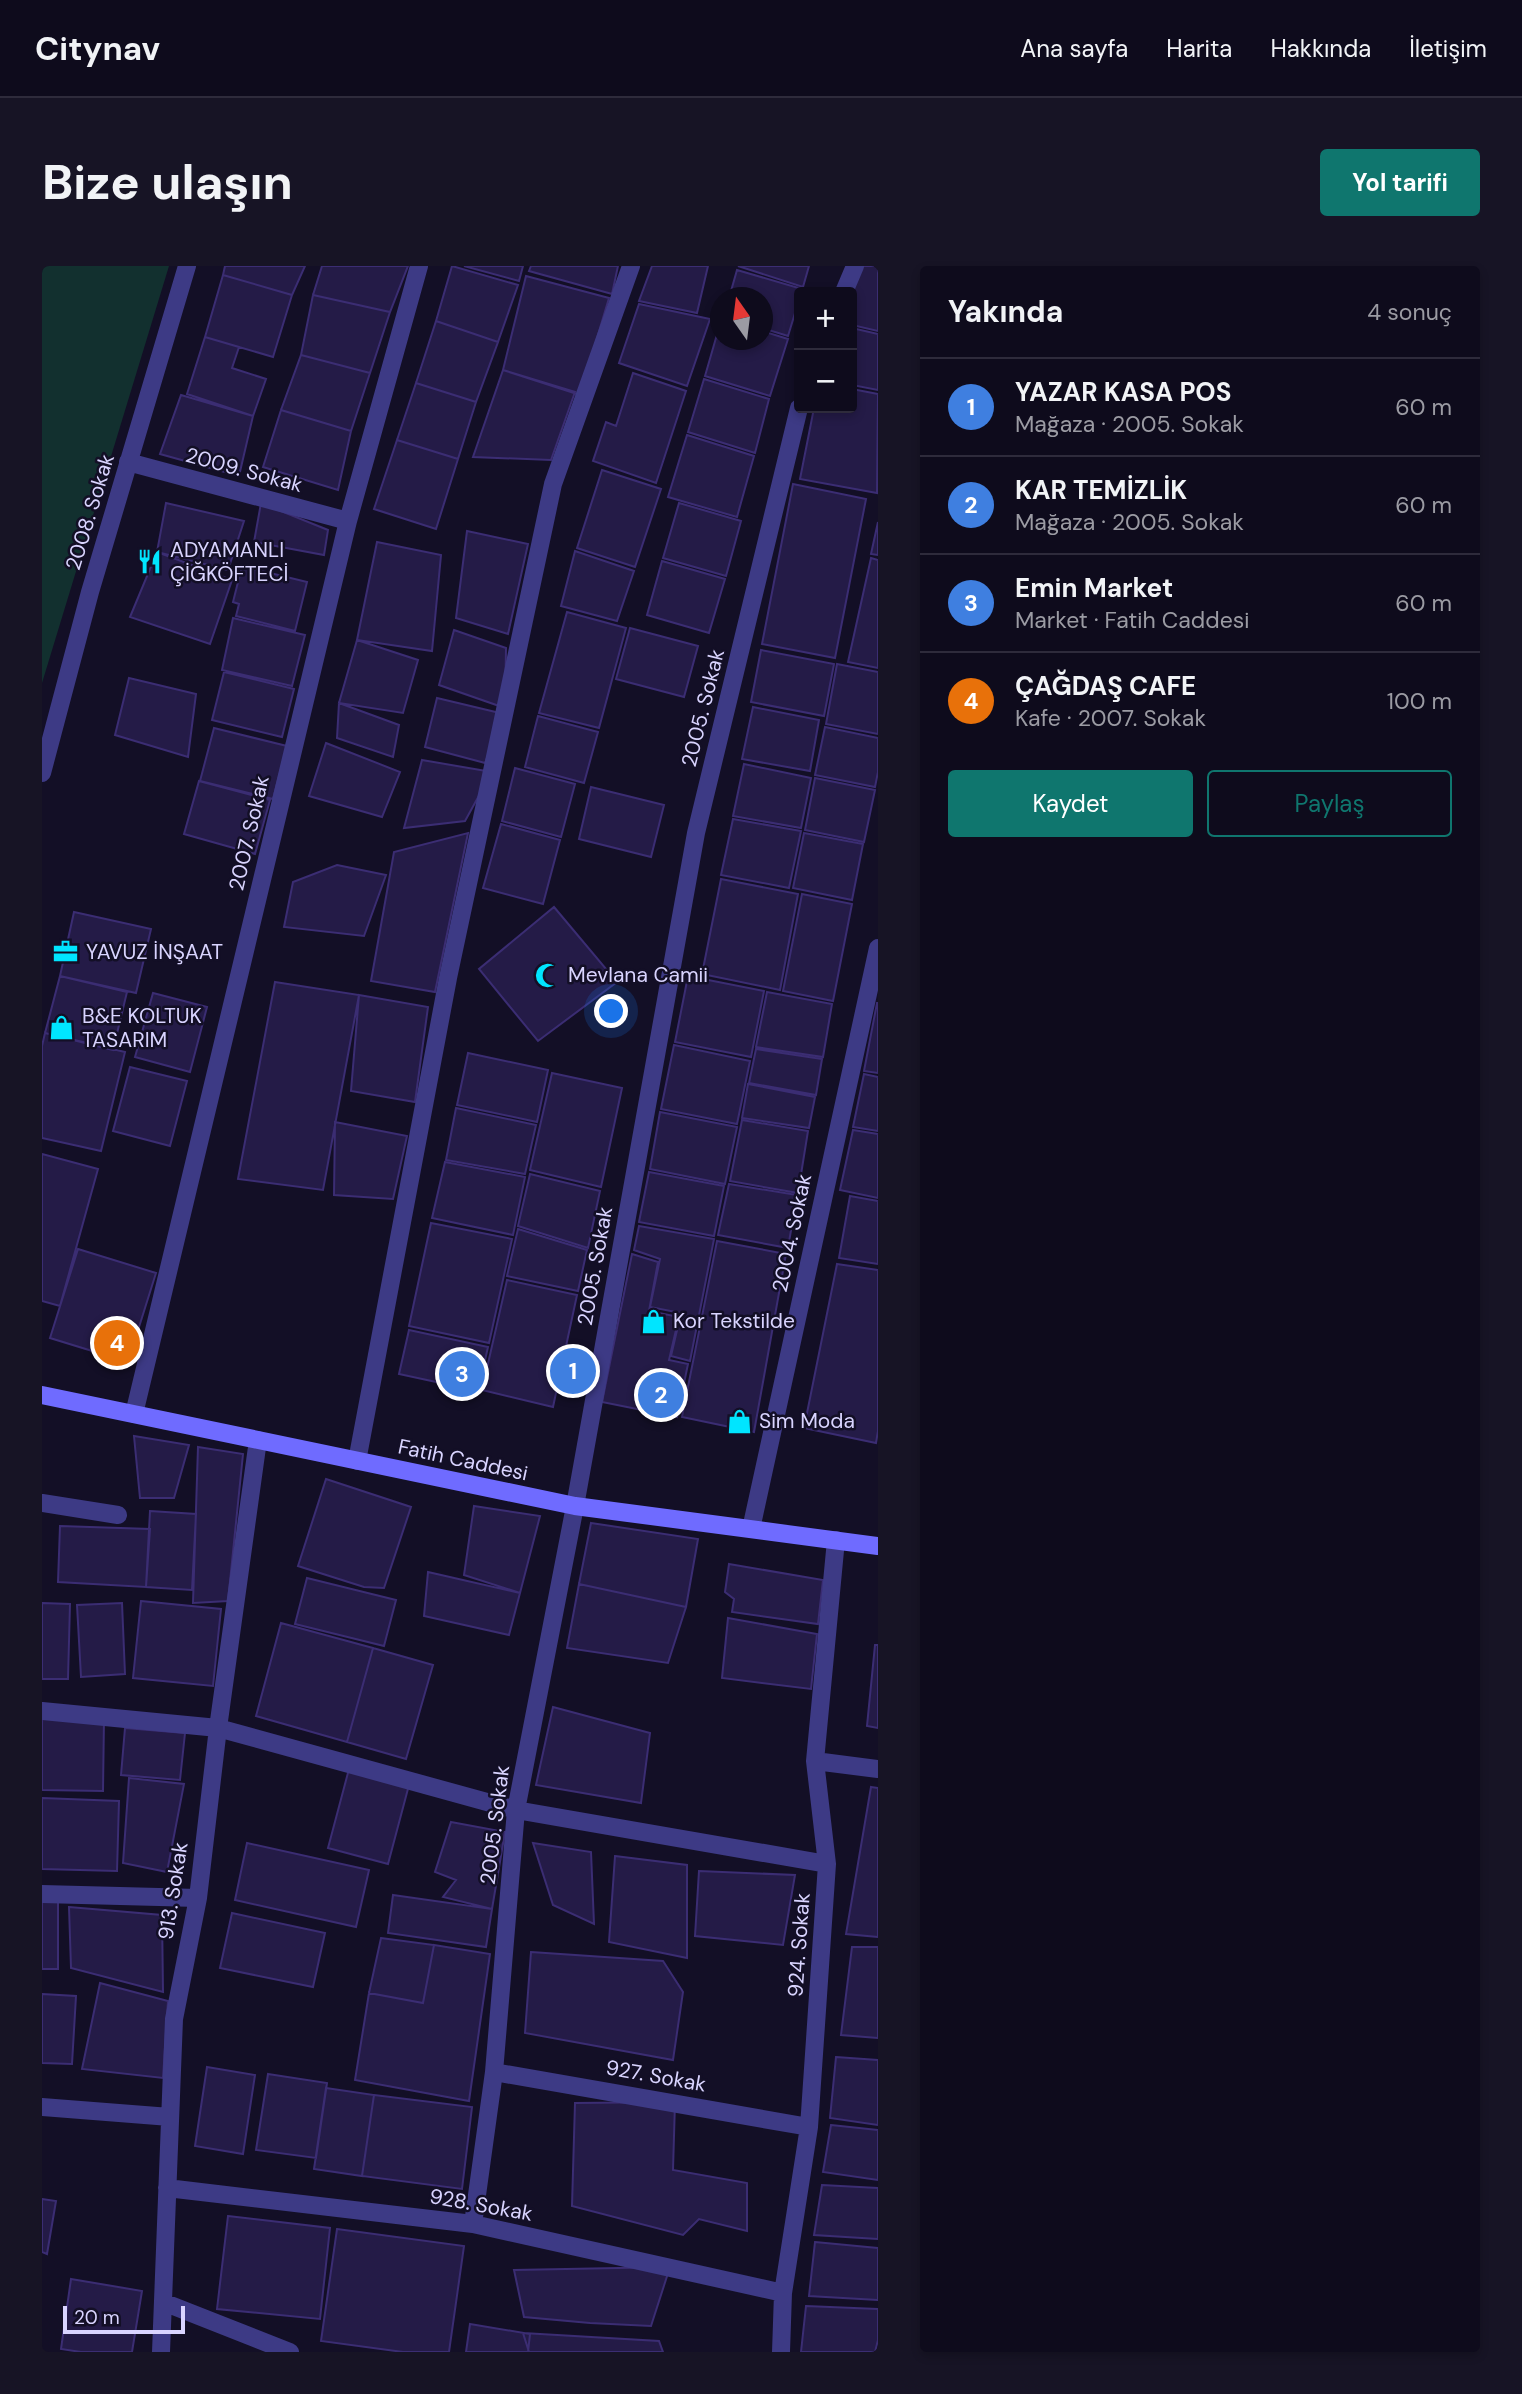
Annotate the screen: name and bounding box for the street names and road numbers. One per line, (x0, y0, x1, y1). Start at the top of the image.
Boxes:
street label: 2009. Sokak (182, 441, 306, 499)
street label: 2008. Sokak (59, 450, 121, 574)
street label: 2005. Sokak (675, 646, 731, 770)
street label: 2007. Sokak (222, 772, 276, 893)
street label: 2004. Sokak (766, 1171, 818, 1295)
street label: 2005. Sokak (571, 1204, 619, 1328)
street label: Fatih Caddesi (395, 1433, 531, 1487)
street label: 2005. Sokak (474, 1763, 516, 1886)
street label: 913. Sokak (151, 1840, 195, 1942)
street label: 924. Sokak (781, 1892, 817, 1998)
street label: 927. Sokak (604, 2053, 709, 2099)
street label: 928. Sokak (427, 2182, 535, 2228)

